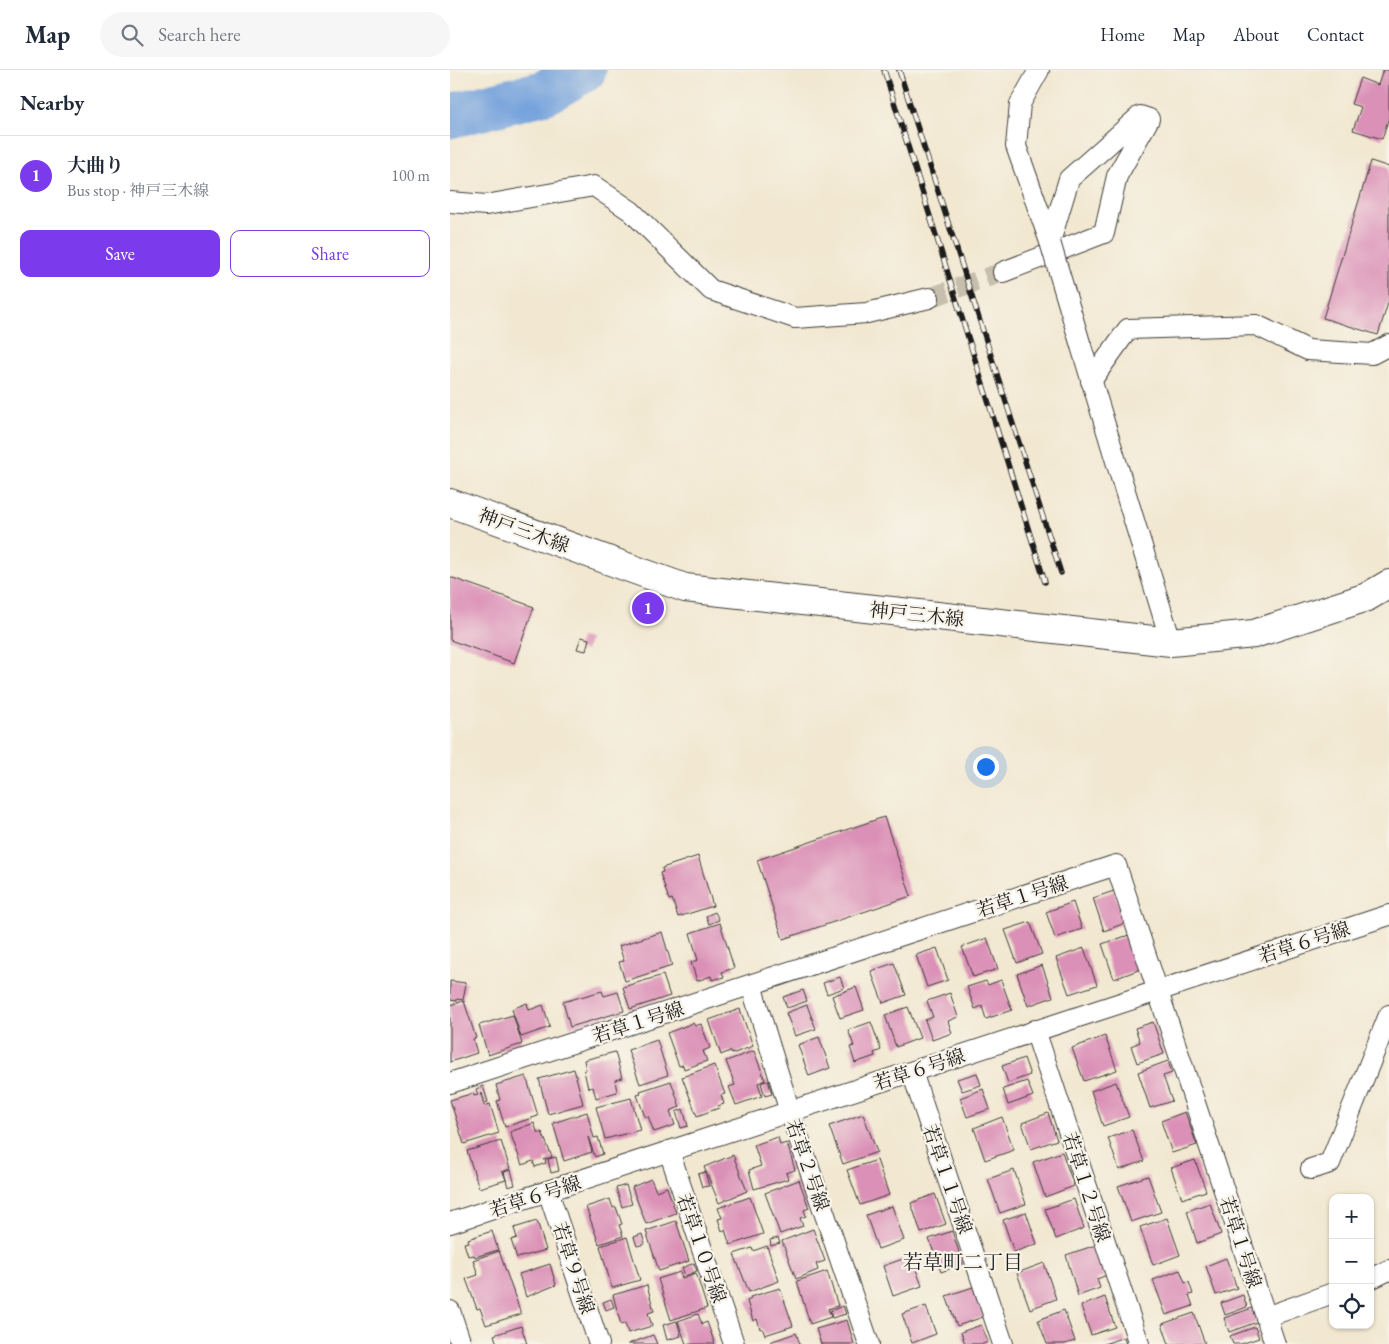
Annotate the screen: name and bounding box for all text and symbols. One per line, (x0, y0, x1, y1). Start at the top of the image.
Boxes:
search box (100, 12, 450, 57)
text: Map (25, 19, 70, 50)
icon: search (118, 21, 146, 49)
text: Search here (158, 22, 241, 47)
text: Home (1100, 23, 1145, 46)
text: Map (1173, 23, 1205, 46)
text: About (1233, 23, 1279, 46)
text: Contact (1307, 23, 1364, 46)
text: Nearby (20, 89, 84, 116)
text: 大曲り (67, 153, 124, 178)
text: 1 (32, 165, 40, 186)
text: 100 m (391, 165, 430, 186)
text: Bus stop · 神戸三木線 (67, 180, 209, 201)
button: Save (20, 230, 220, 277)
button: Share (230, 230, 430, 277)
street label: 神戸三木線 (475, 502, 573, 558)
pin: 1 (632, 589, 664, 627)
street label: 神戸三木線 (868, 597, 966, 632)
your location (973, 754, 999, 780)
street label: 若草１号線 (973, 870, 1071, 923)
street label: 若草６号線 (1255, 916, 1353, 969)
street label: 若草１号線 (589, 996, 687, 1049)
street label: 若草６号線 (870, 1043, 968, 1096)
street label: 若草２号線 (780, 1116, 835, 1214)
street label: 若草１１号線 (917, 1121, 978, 1237)
street label: 若草１２号線 (1057, 1129, 1116, 1245)
street label: 若草６号線 (486, 1170, 584, 1223)
street label: 若草１０号線 (671, 1190, 732, 1306)
street label: 若草１号線 (1214, 1193, 1267, 1291)
map controls (1329, 1194, 1374, 1329)
button: + (1329, 1194, 1374, 1239)
street label: 若草９号線 (547, 1219, 600, 1317)
button: − (1329, 1239, 1374, 1284)
district label: 若草町二丁目 (903, 1249, 1023, 1275)
button: locate (1329, 1284, 1374, 1329)

